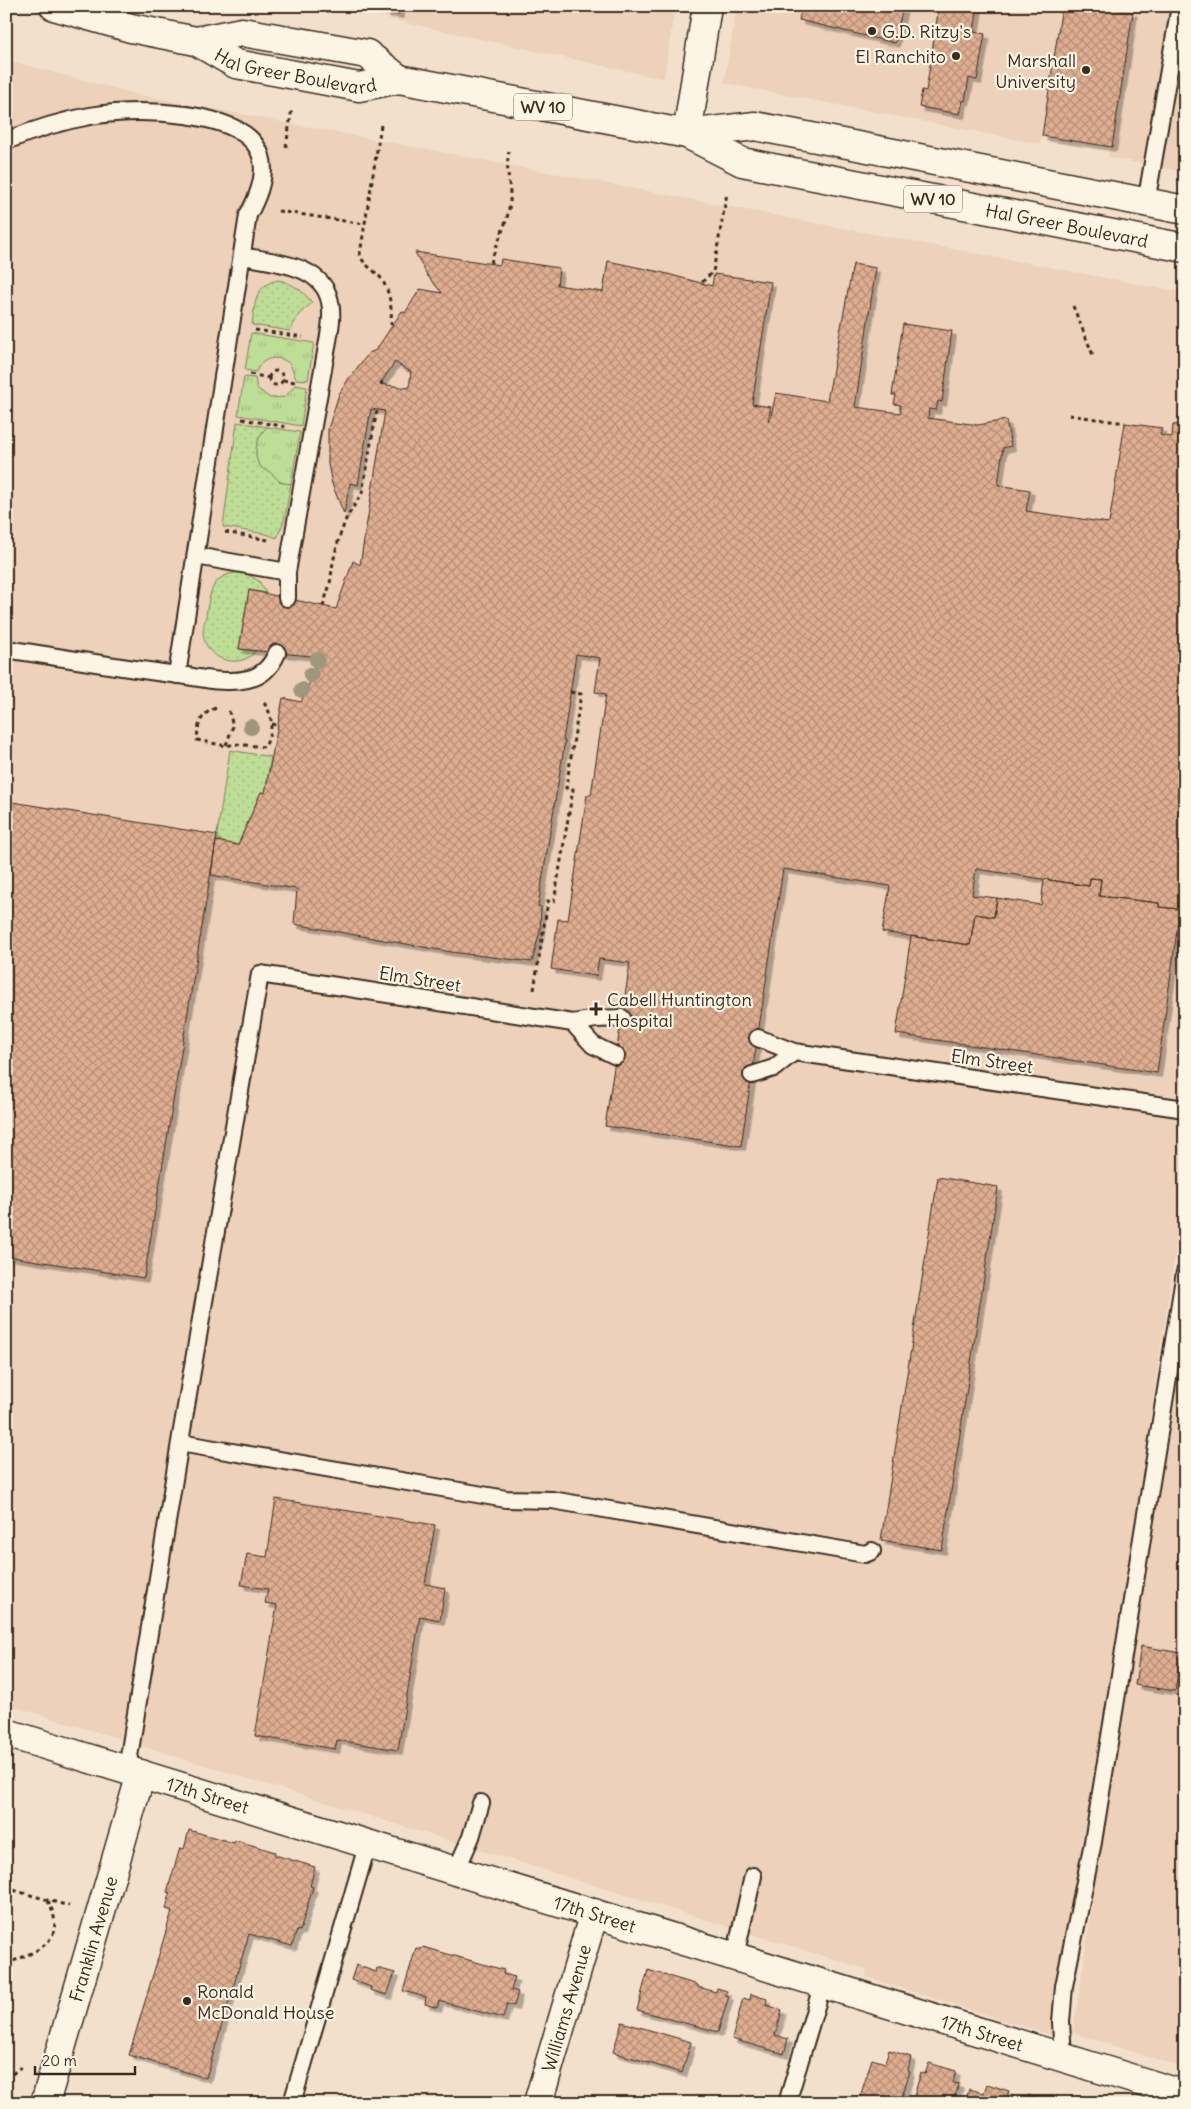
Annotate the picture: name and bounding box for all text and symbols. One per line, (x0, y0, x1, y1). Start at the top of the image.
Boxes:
place label: G.D. Ritzy's (882, 20, 971, 43)
marker: G.D. Ritzy's (866, 25, 878, 37)
street label: Hal Greer Boulevard (211, 43, 379, 98)
place label: El Ranchito (855, 45, 946, 68)
place label: Marshall University (995, 49, 1076, 93)
marker: El Ranchito (950, 50, 962, 62)
marker: Marshall University (1080, 64, 1092, 76)
road number: WV 10 (514, 94, 572, 120)
road number: WV 10 (904, 185, 962, 212)
street label: Hal Greer Boulevard (984, 198, 1151, 252)
street label: Elm Street (377, 961, 463, 997)
place label: Cabell Huntington Hospital (607, 988, 752, 1032)
marker: Cabell Huntington Hospital (589, 1002, 603, 1016)
street label: Elm Street (949, 1044, 1035, 1078)
street label: 17th Street (164, 1771, 252, 1818)
street label: Franklin Avenue (64, 1873, 122, 2004)
street label: 17th Street (551, 1890, 639, 1937)
street label: Williams Avenue (536, 1942, 596, 2074)
place label: Ronald McDonald House (197, 1980, 334, 2024)
marker: Ronald McDonald House (181, 1995, 193, 2007)
street label: 17th Street (938, 2009, 1026, 2056)
scale bar (35, 2044, 135, 2076)
text: 20 m (42, 2051, 77, 2070)

